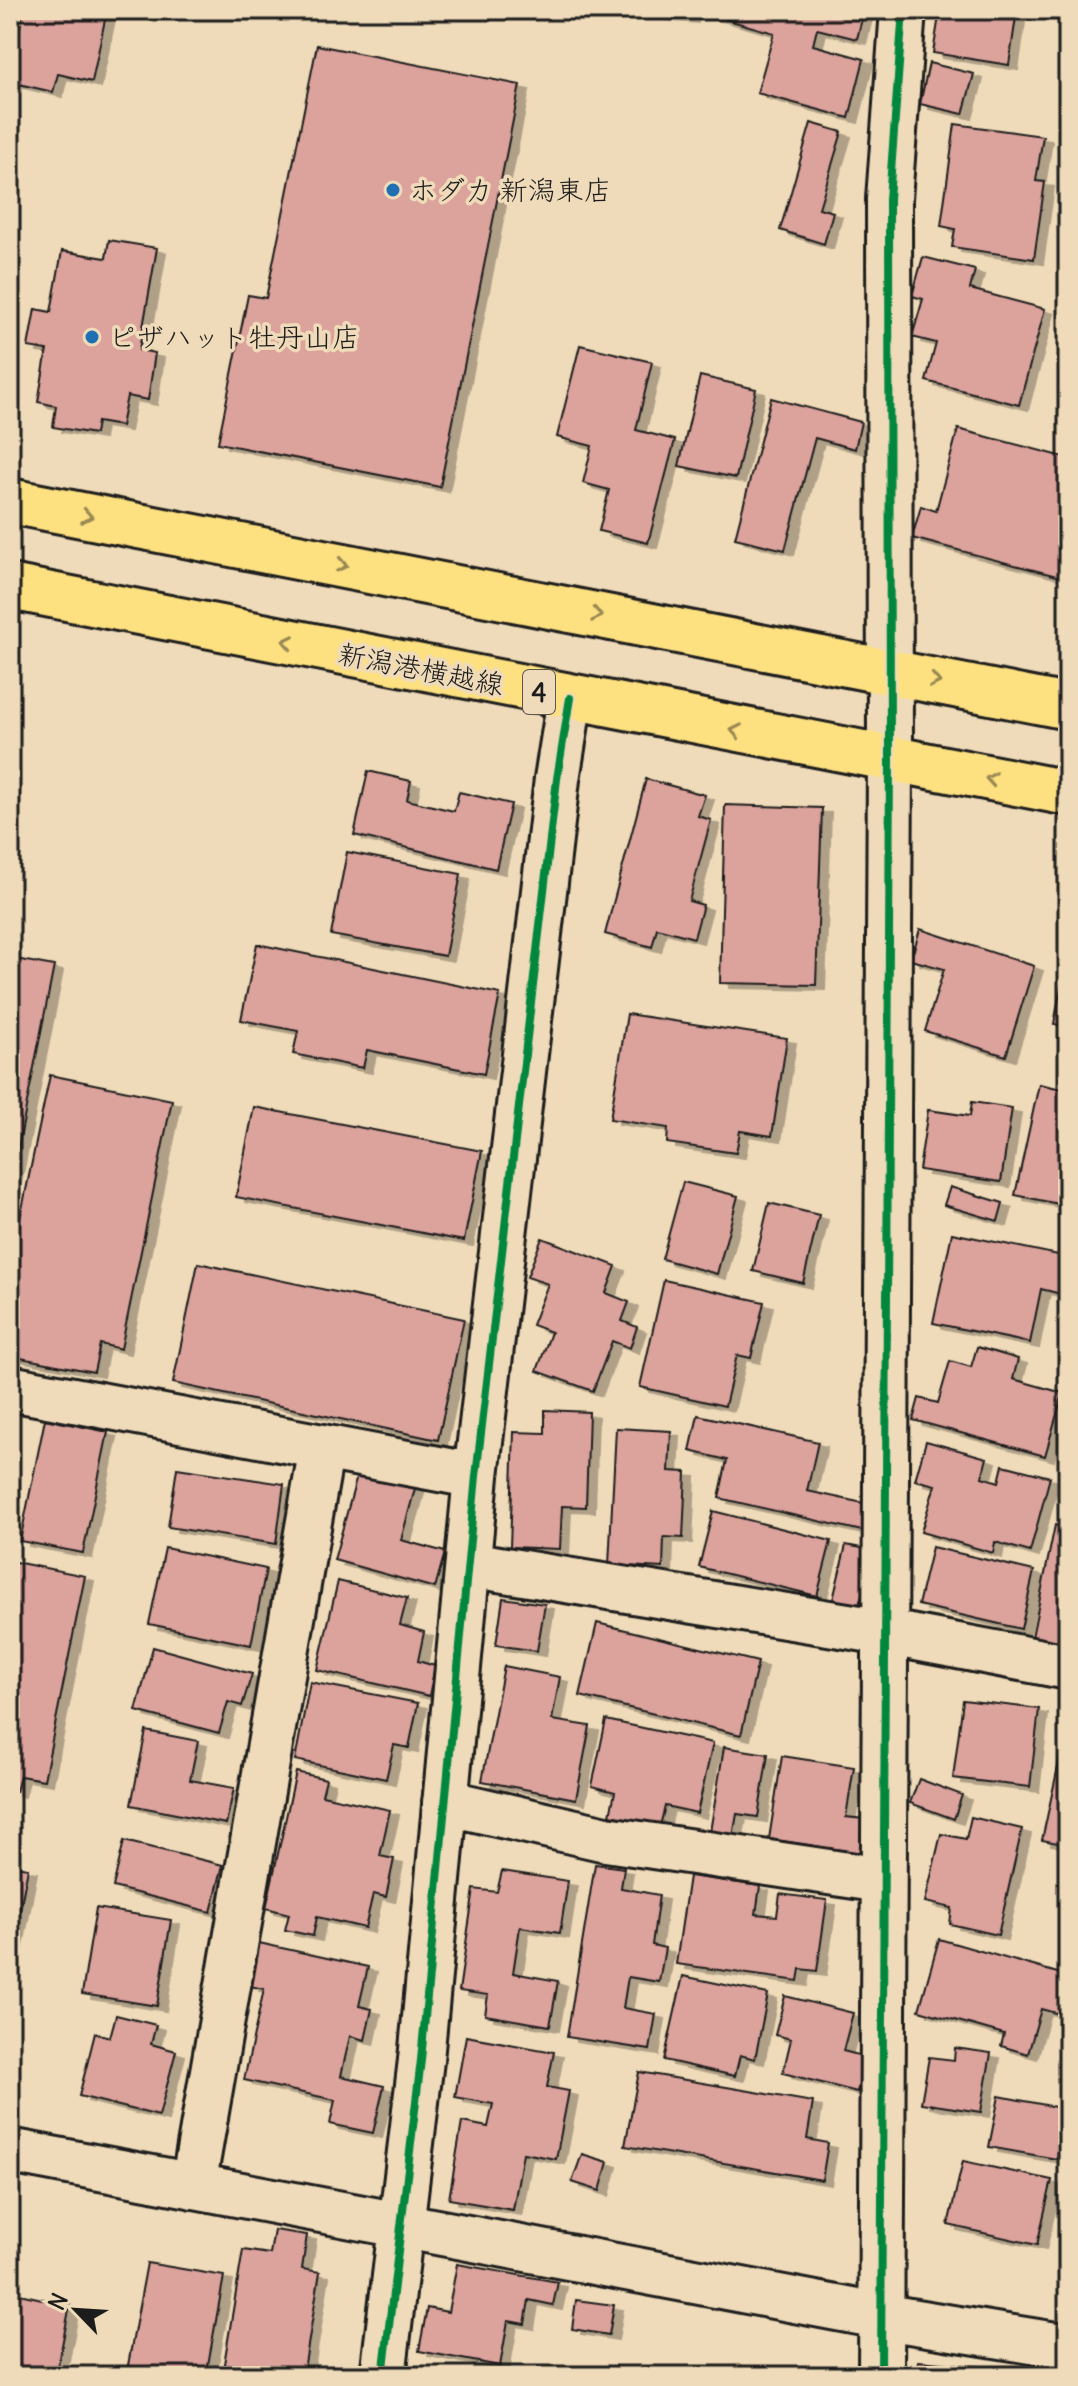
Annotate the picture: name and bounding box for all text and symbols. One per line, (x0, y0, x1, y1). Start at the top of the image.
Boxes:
place label: ホダカ 新潟東店 (409, 172, 612, 208)
marker: ホダカ 新潟東店 (384, 181, 402, 199)
place label: ピザハット牡丹山店 (108, 319, 360, 355)
marker: ピザハット牡丹山店 (83, 328, 101, 346)
one-way arrow (79, 507, 93, 524)
one-way arrow (335, 556, 349, 573)
one-way arrow (590, 606, 603, 623)
one-way arrow (282, 635, 295, 652)
street label: 新潟港横越線 (335, 635, 507, 703)
road number: 4 (523, 670, 555, 714)
one-way arrow (928, 671, 941, 688)
one-way arrow (730, 723, 743, 740)
one-way arrow (984, 772, 998, 789)
north arrow (36, 2270, 116, 2350)
text: N (42, 2289, 74, 2314)

